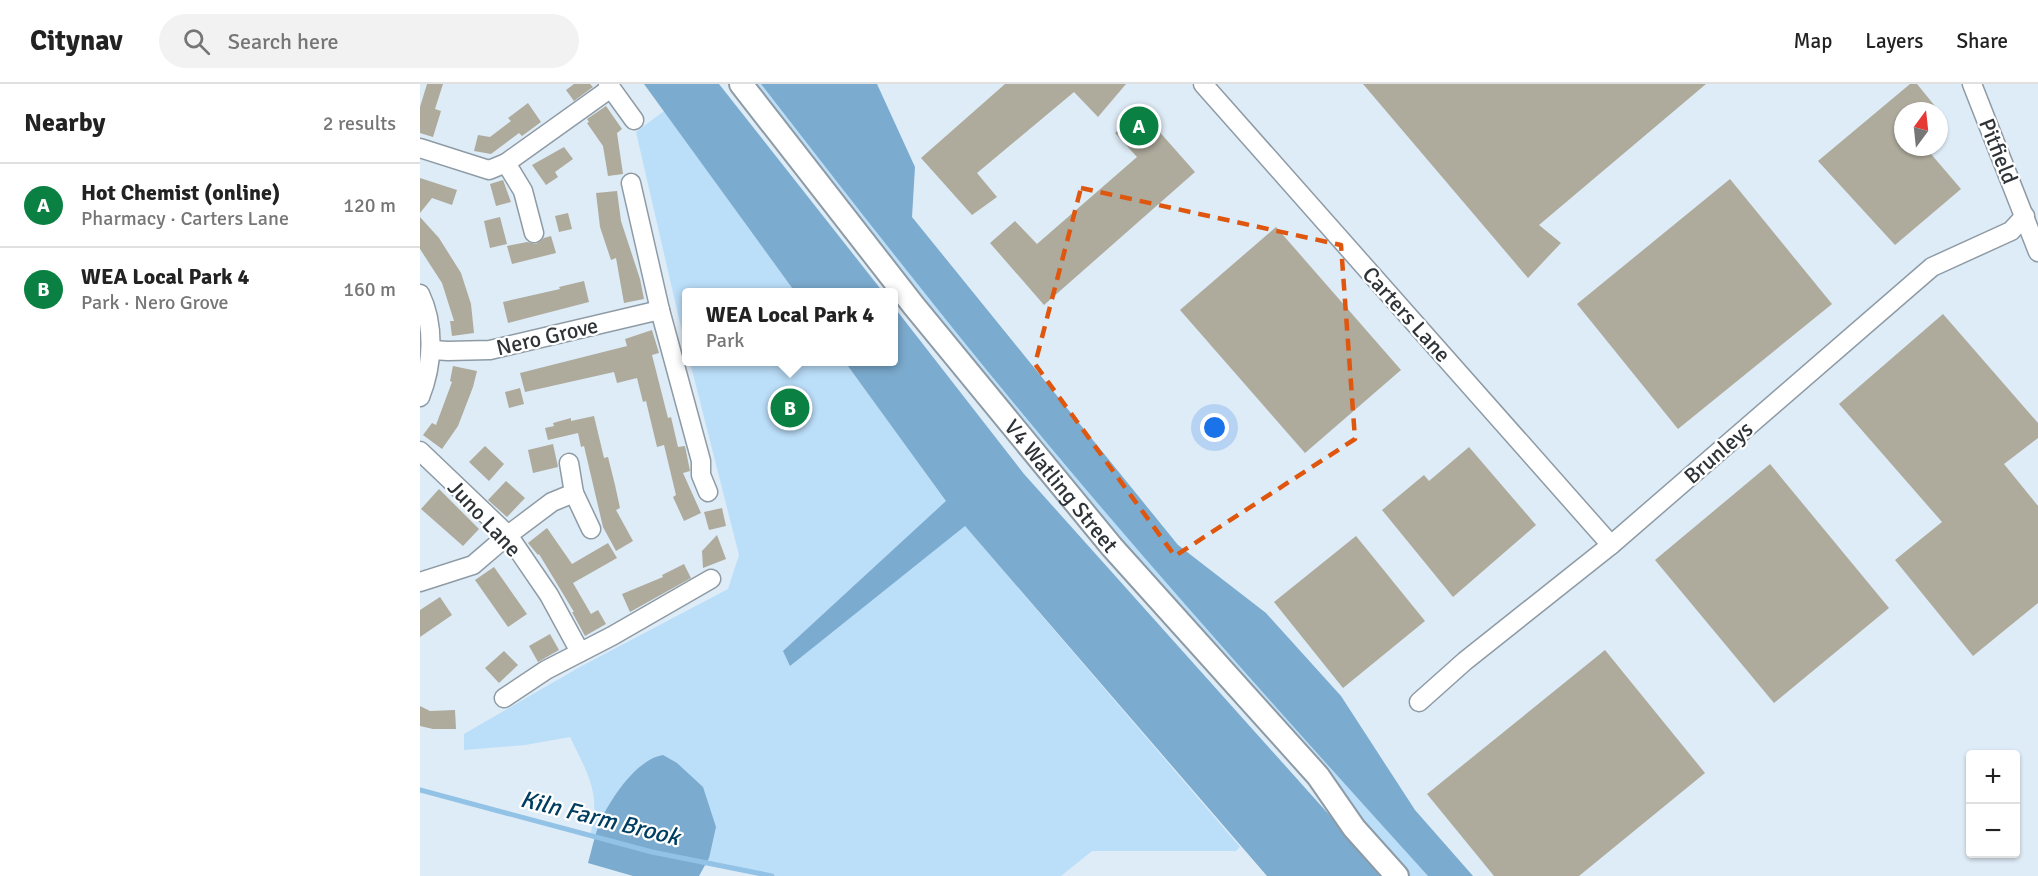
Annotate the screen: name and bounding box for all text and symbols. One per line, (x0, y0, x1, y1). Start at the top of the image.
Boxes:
search box (159, 14, 579, 68)
text: Citynav (30, 24, 123, 58)
icon: search (180, 25, 213, 58)
text: Search here (228, 28, 339, 55)
text: Map (1794, 28, 1832, 54)
text: Layers (1865, 28, 1923, 54)
text: Share (1956, 28, 2008, 54)
north arrow (1894, 102, 1948, 156)
pin: A (1120, 104, 1158, 148)
text: Nearby (24, 107, 105, 139)
text: 2 results (323, 111, 396, 136)
street label: Pitfield (1973, 114, 2024, 188)
text: Hot Chemist (online) (81, 179, 280, 206)
text: A (37, 193, 50, 218)
text: 120 m (343, 193, 396, 218)
text: Pharmacy · Carters Lane (81, 206, 289, 231)
street label: Carters Lane (1357, 261, 1457, 368)
text: WEA Local Park 4 (81, 263, 249, 290)
text: B (37, 277, 50, 302)
text: 160 m (343, 277, 396, 302)
popup (682, 288, 898, 366)
text: Park · Nero Grove (81, 290, 229, 315)
text: WEA Local Park 4 (706, 301, 874, 328)
street label: Nero Grove (494, 312, 601, 361)
text: Park (706, 328, 744, 353)
pin: B (770, 386, 809, 430)
your location (1200, 413, 1229, 442)
street label: V4 Watling Street (999, 414, 1124, 558)
street label: Brunleys (1679, 415, 1758, 489)
street label: Juno Lane (442, 474, 527, 563)
map controls (1966, 750, 2020, 858)
button: + (1966, 750, 2020, 804)
water label: Kiln Farm Brook (517, 784, 685, 853)
button: − (1966, 804, 2020, 858)

